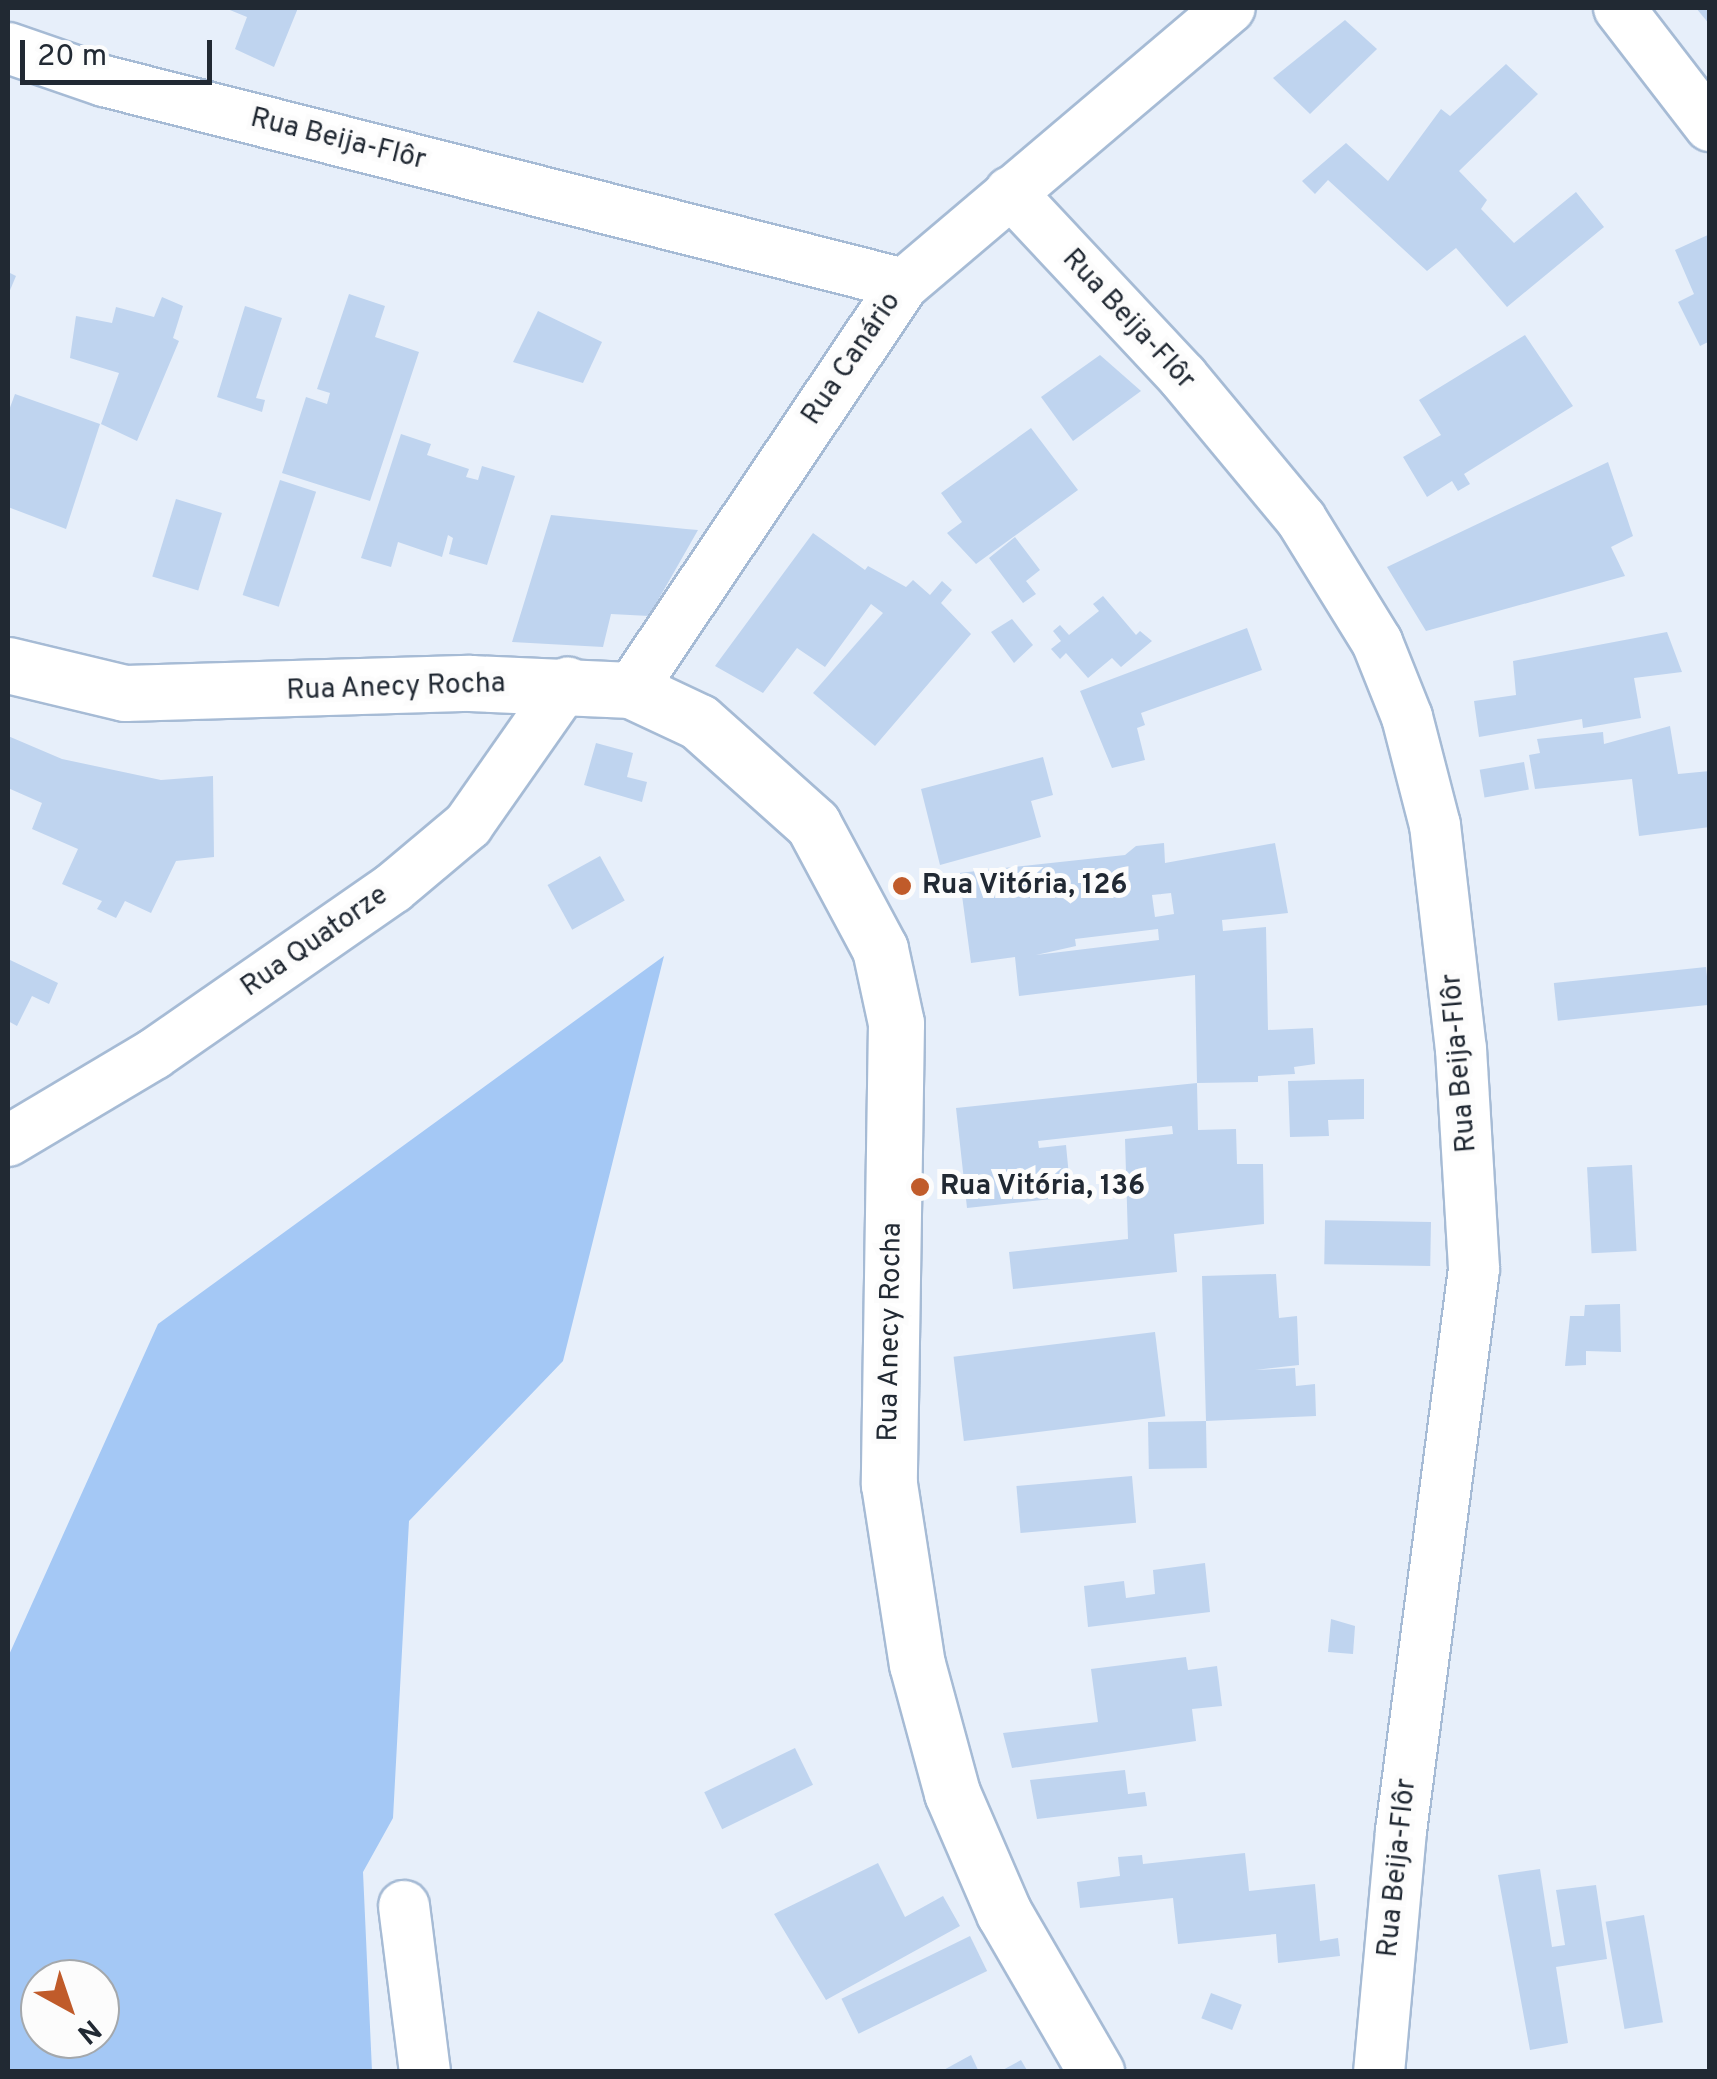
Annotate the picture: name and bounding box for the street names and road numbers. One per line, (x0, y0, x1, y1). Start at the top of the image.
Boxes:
street label: Rua Beija-Flôr (247, 102, 429, 178)
street label: Rua Beija-Flôr (1054, 243, 1202, 397)
street label: Rua Canário (795, 286, 909, 432)
street label: Rua Anecy Rocha (285, 667, 507, 709)
street label: Rua Quatorze (235, 879, 395, 1005)
street label: Rua Beija-Flôr (1435, 972, 1485, 1154)
street label: Rua Anecy Rocha (872, 1221, 910, 1443)
street label: Rua Beija-Flôr (1372, 1777, 1424, 1959)

